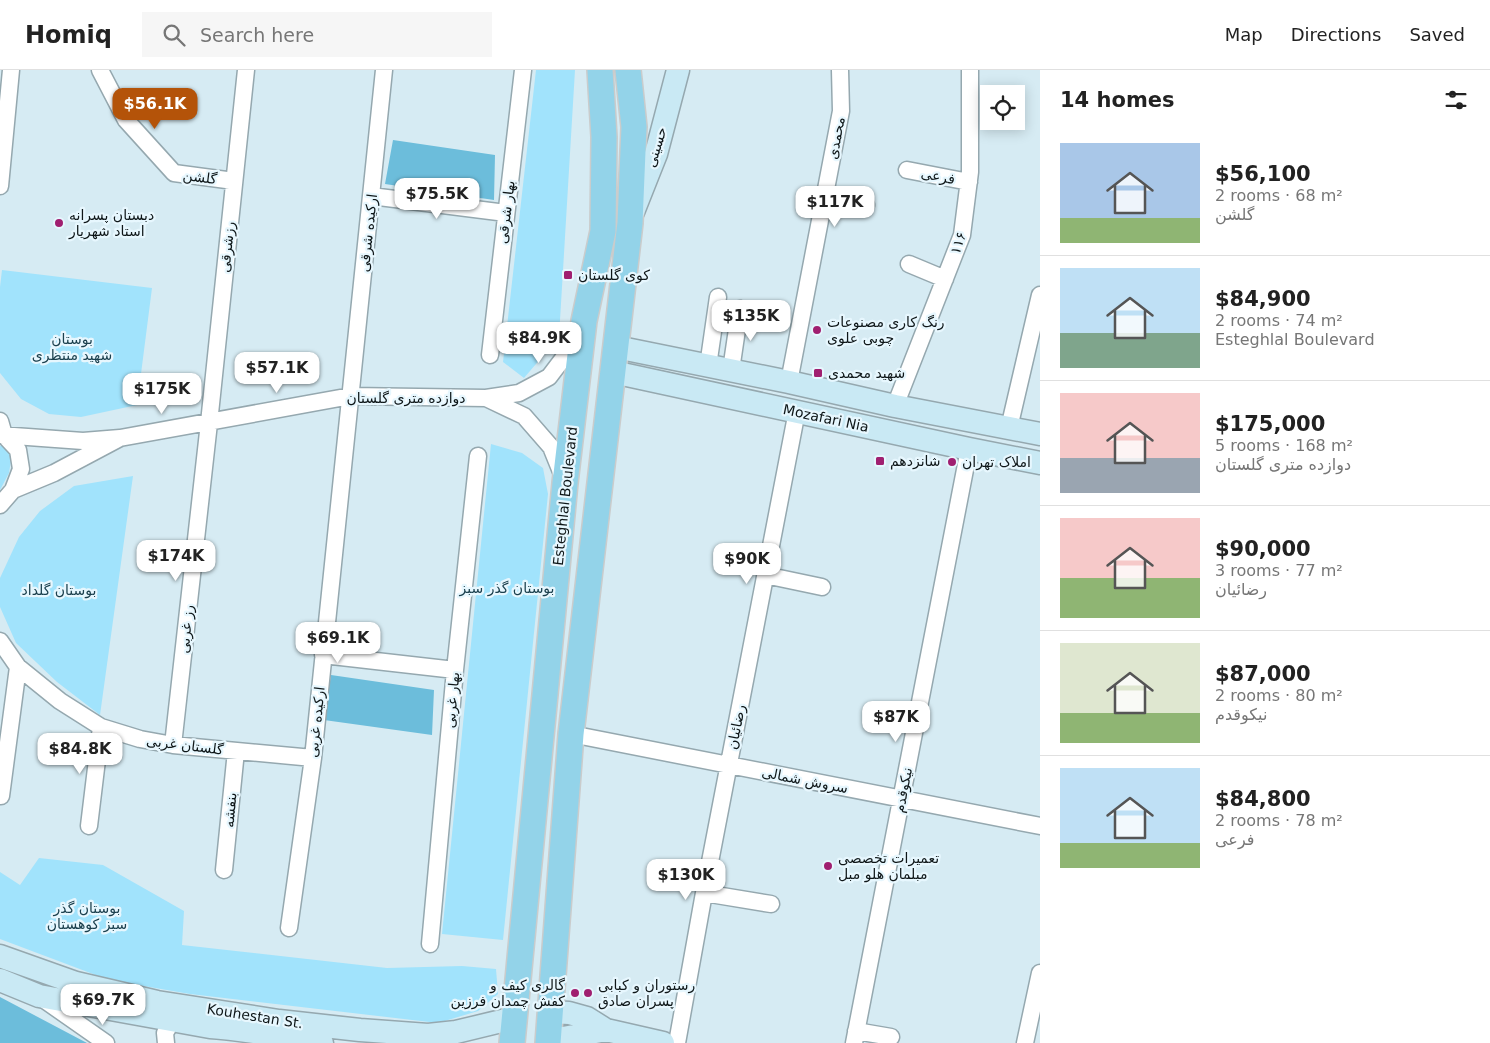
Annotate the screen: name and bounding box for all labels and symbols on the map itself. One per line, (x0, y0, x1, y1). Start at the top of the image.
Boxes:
pin: $56.1K (114, 88, 196, 130)
street label: محمدی (824, 115, 848, 161)
street label: حسینی (642, 125, 670, 169)
street label: فرعی (919, 165, 956, 188)
street label: گلشن (182, 167, 218, 188)
pin: $75.5K (396, 178, 478, 220)
street label: بهار شرقی (494, 179, 519, 245)
pin: $117K (800, 186, 870, 228)
street label: ارکیده شرقی (356, 193, 381, 273)
place label: دبستان پسرانه استاد شهريار (68, 207, 154, 240)
marker: دبستان پسرانه استاد شهريار (53, 217, 65, 229)
street label: رزشرقی (216, 221, 239, 273)
street label: ۱۱۶ (947, 230, 969, 256)
place label: کوی گلستان (578, 267, 650, 284)
marker: کوی گلستان (562, 269, 574, 281)
pin: $135K (716, 300, 786, 342)
place label: رنگ کاری مصنوعات چوبی علوی (827, 314, 945, 347)
pin: $84.9K (498, 322, 580, 364)
marker: رنگ کاری مصنوعات چوبی علوی (811, 324, 823, 336)
park label: بوستان شهید منتظری (32, 331, 112, 364)
pin: $57.1K (236, 352, 318, 394)
place label: شهید محمدی (828, 365, 905, 382)
marker: شهید محمدی (812, 367, 824, 379)
pin: $175K (127, 372, 197, 415)
street label: دوازده متری گلستان (346, 390, 466, 407)
street label: Mozafari Nia (782, 401, 870, 435)
street label: Esteghlal Boulevard (550, 426, 580, 566)
place label: شانزدهم (890, 453, 941, 470)
place label: املاک تهران (962, 454, 1031, 471)
marker: شانزدهم (874, 455, 886, 467)
marker: املاک تهران (946, 456, 958, 468)
pin: $174K (141, 540, 211, 582)
pin: $90K (717, 542, 777, 585)
park label: بوستان گذر سبز (459, 580, 555, 597)
park label: بوستان گلداد (22, 582, 96, 599)
street label: رز غربی (176, 604, 197, 654)
pin: $69.1K (297, 622, 379, 664)
street label: بهار غربی (442, 671, 463, 729)
street label: ارکیده غربی (304, 686, 329, 758)
pin: $87K (866, 700, 926, 743)
street label: رضائیان (724, 703, 749, 751)
pin: $84.8K (39, 732, 121, 775)
street label: گلستان غربی (145, 732, 225, 759)
street label: سروش شمالی (760, 764, 850, 797)
street label: نیکوقدم (891, 766, 916, 814)
street label: بنفشه (220, 792, 240, 828)
place label: تعمیرات تخصصی مبلمان هلو مبل (838, 850, 939, 883)
pin: $130K (651, 858, 721, 901)
marker: تعمیرات تخصصی مبلمان هلو مبل (822, 860, 834, 872)
park label: بوستان گذر سبز کوهستان (47, 900, 127, 933)
place label: گالری کیف و کفش چمدان فرزین (451, 977, 565, 1010)
place label: رستوران و کبابی پسران صادق (598, 977, 695, 1010)
pin: $69.7K (62, 984, 144, 1026)
marker: گالری کیف و کفش چمدان فرزین (569, 987, 581, 999)
marker: رستوران و کبابی پسران صادق (582, 987, 594, 999)
street label: Kouhestan St. (206, 1001, 304, 1031)

